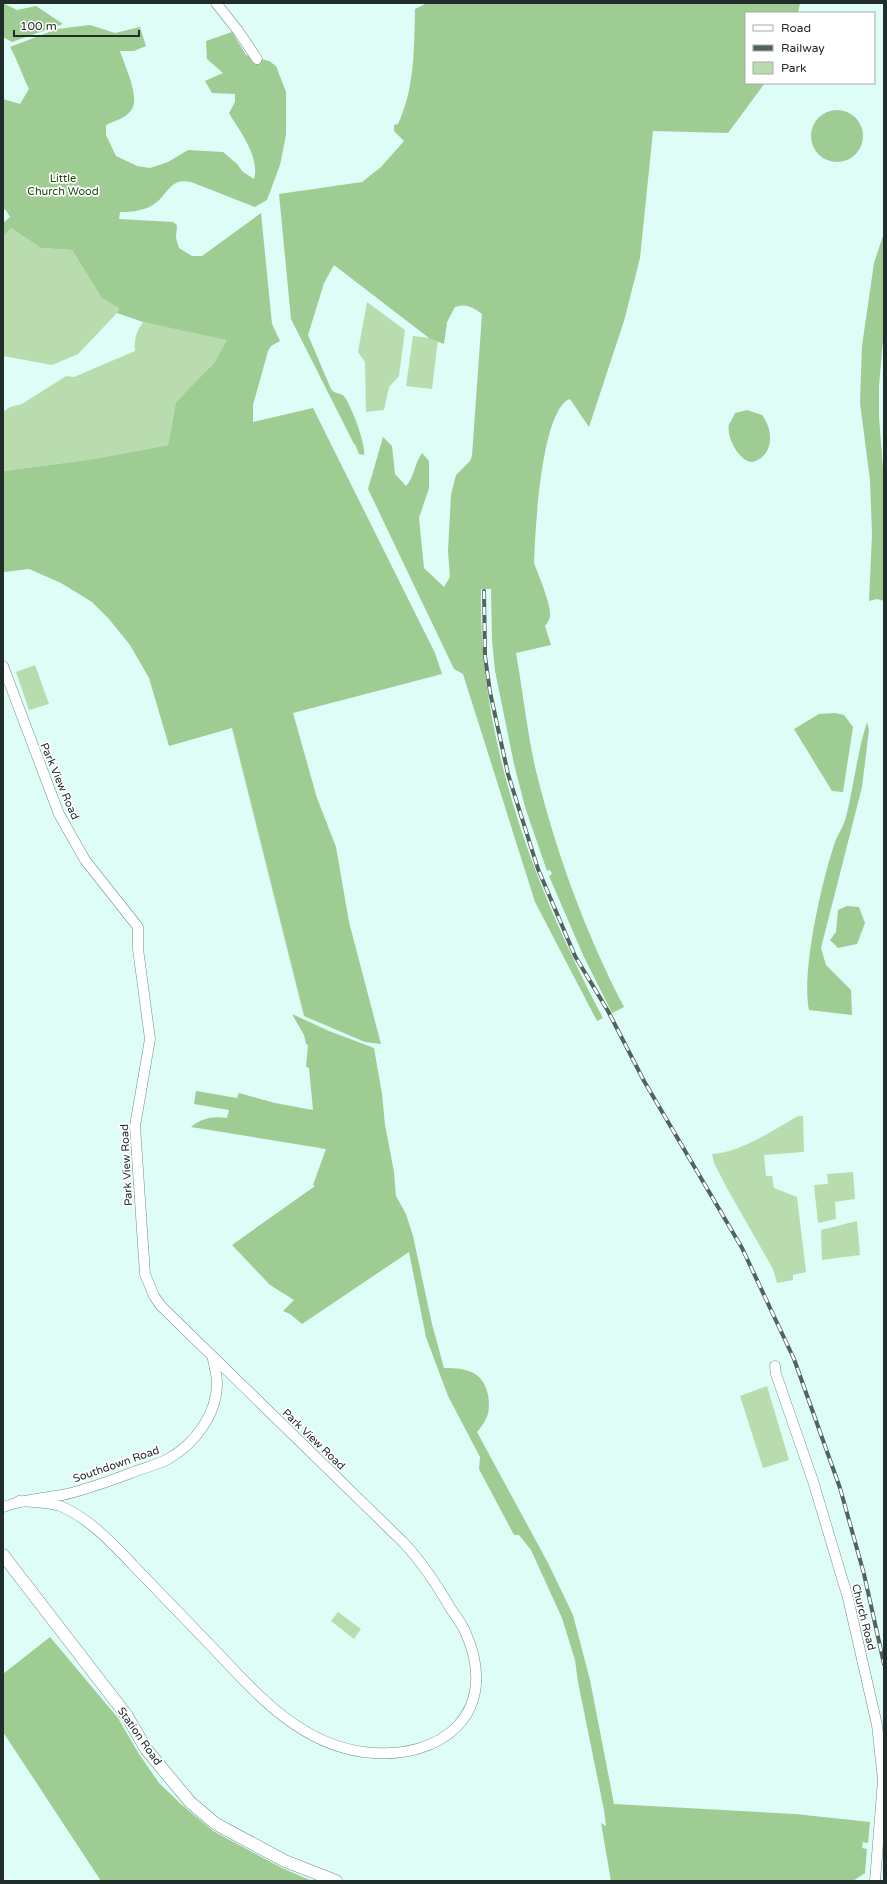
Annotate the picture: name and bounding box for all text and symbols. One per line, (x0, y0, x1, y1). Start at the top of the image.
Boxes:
scale bar (14, 12, 139, 38)
legend (745, 12, 875, 84)
text: 100 m (20, 19, 57, 33)
text: Road (781, 21, 811, 35)
text: Railway (781, 41, 825, 55)
text: Park (781, 61, 807, 75)
park label: Little Church Wood (27, 172, 99, 198)
street label: Park View Road (38, 741, 82, 822)
street label: Park View Road (118, 1124, 135, 1206)
street label: Park View Road (280, 1406, 348, 1473)
street label: Southdown Road (71, 1444, 161, 1485)
street label: Church Road (849, 1582, 878, 1652)
street label: Station Road (115, 1705, 164, 1768)

